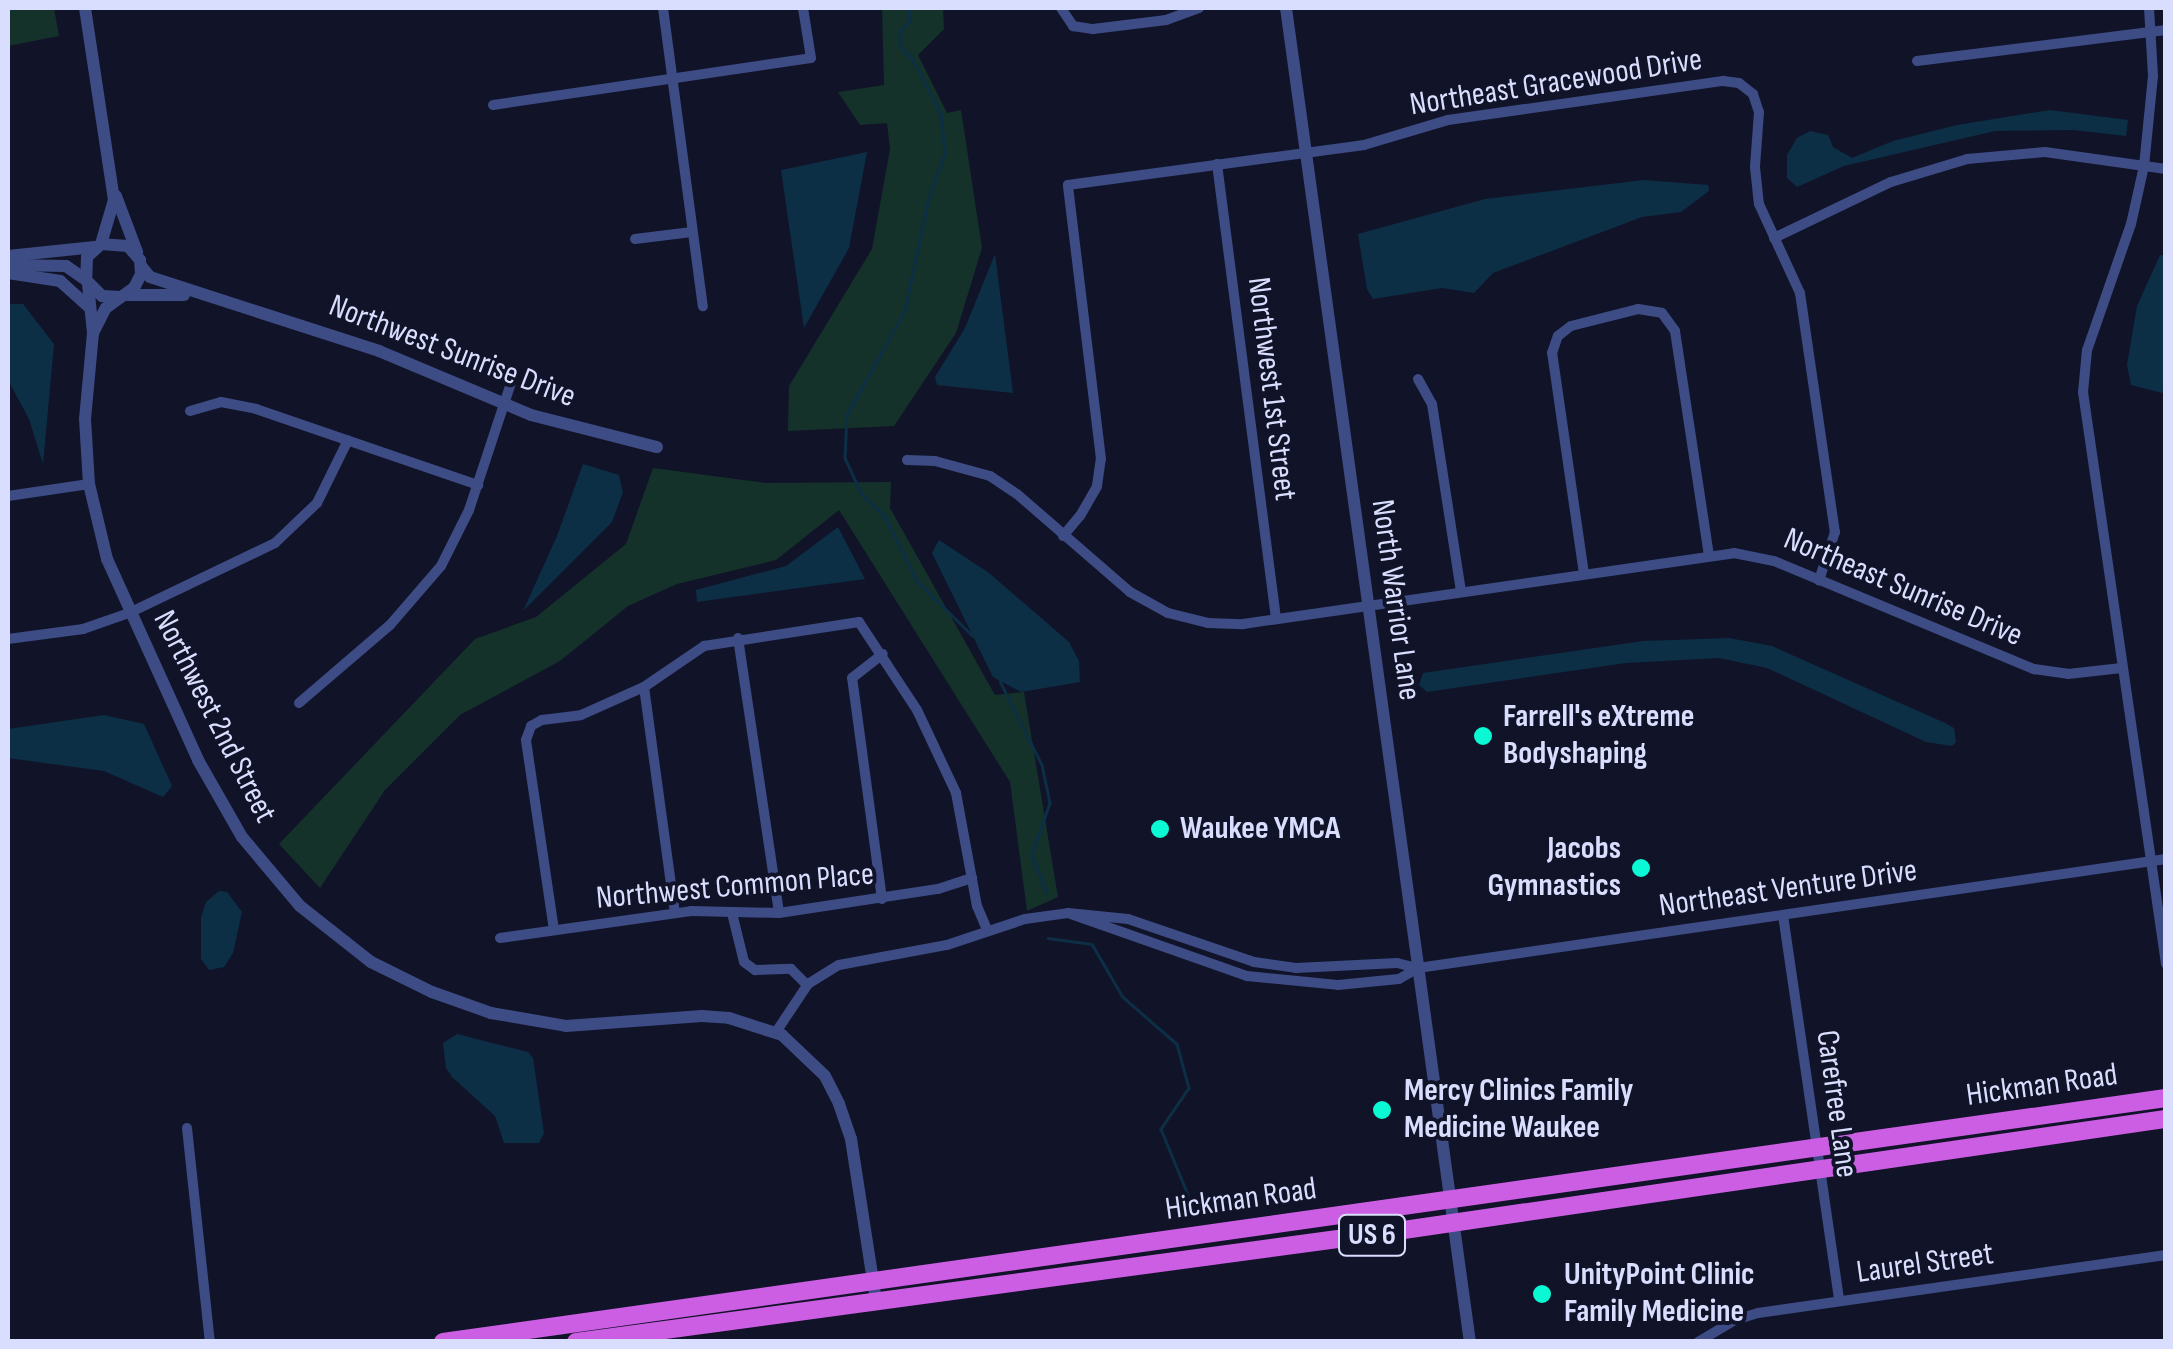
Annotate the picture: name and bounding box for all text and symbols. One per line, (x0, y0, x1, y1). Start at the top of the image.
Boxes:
street label: Northeast Gracewood Drive (1407, 41, 1705, 125)
street label: Northwest 1st Street (1238, 275, 1304, 503)
street label: Northwest Sunrise Drive (323, 287, 581, 417)
street label: North Warrior Lane (1362, 497, 1428, 703)
street label: Northeast Sunrise Drive (1778, 520, 2028, 656)
street label: Northwest 2nd Street (144, 605, 284, 829)
place label: Farrell's eXtreme Bodyshaping (1503, 699, 1694, 774)
marker: Farrell's eXtreme Bodyshaping (1472, 725, 1494, 747)
place label: Waukee YMCA (1180, 810, 1340, 848)
marker: Waukee YMCA (1149, 818, 1171, 840)
place label: Jacobs Gymnastics (1488, 831, 1621, 906)
street label: Northeast Venture Drive (1657, 852, 1919, 926)
street label: Northwest Common Place (595, 856, 875, 918)
marker: Jacobs Gymnastics (1630, 857, 1652, 879)
street label: Carefree Lane (1807, 1028, 1865, 1180)
street label: Hickman Road (1964, 1056, 2120, 1116)
place label: Mercy Clinics Family Medicine Waukee (1404, 1073, 1633, 1148)
marker: Mercy Clinics Family Medicine Waukee (1369, 1097, 1395, 1123)
street label: Hickman Road (1163, 1170, 1319, 1230)
road number: US 6 (1337, 1210, 1407, 1260)
street label: Laurel Street (1854, 1235, 1996, 1293)
place label: UnityPoint Clinic Family Medicine (1564, 1257, 1754, 1332)
marker: UnityPoint Clinic Family Medicine (1529, 1281, 1555, 1307)

